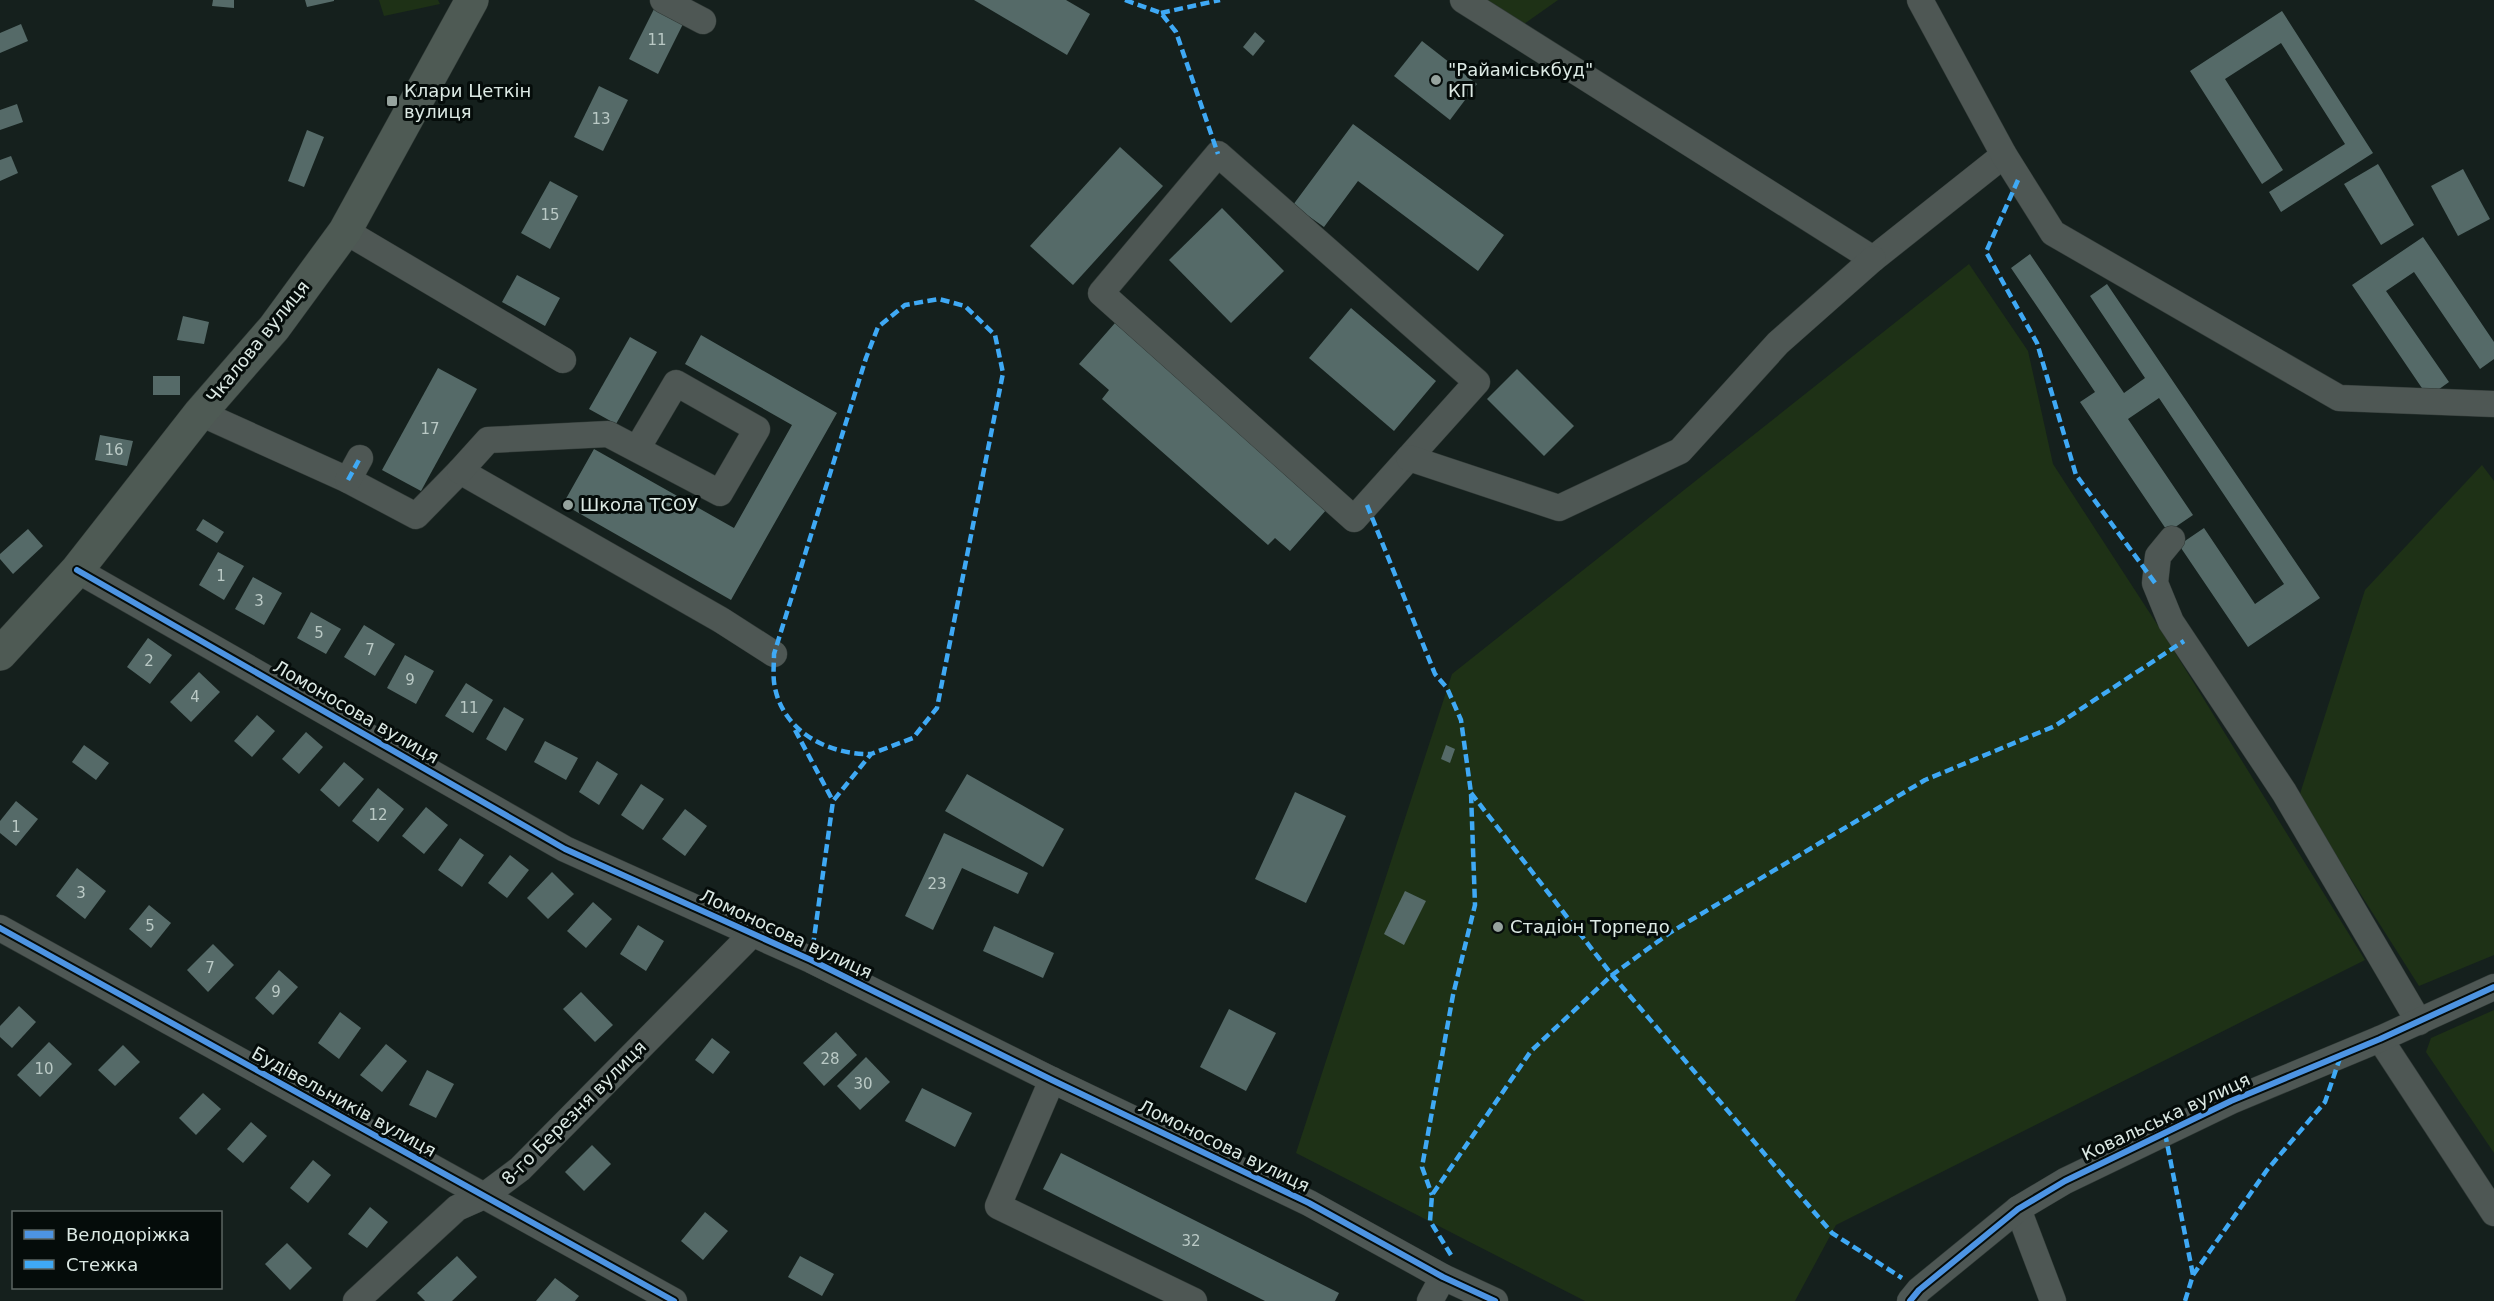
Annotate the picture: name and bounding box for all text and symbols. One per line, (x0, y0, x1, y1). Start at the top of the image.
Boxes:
house number: 11 (647, 31, 667, 49)
place label: "Райаміськбуд" КП (1448, 59, 1593, 101)
marker: "Райаміськбуд" КП (1429, 73, 1443, 87)
place label: Клари Цеткін вулиця (404, 80, 531, 122)
marker: Клари Цеткін вулиця (385, 94, 399, 108)
house number: 13 (591, 110, 611, 128)
house number: 15 (540, 206, 560, 224)
street label: Чкалова вулиця (202, 276, 313, 407)
house number: 17 (420, 420, 440, 438)
house number: 16 (104, 441, 124, 459)
place label: Школа ТСОУ (580, 494, 698, 515)
marker: Школа ТСОУ (561, 498, 575, 512)
house number: 1 (216, 567, 226, 585)
house number: 3 (254, 592, 264, 610)
house number: 5 (314, 624, 324, 642)
house number: 7 (365, 641, 375, 659)
house number: 2 (144, 652, 154, 670)
street label: Ломоносова вулиця (270, 656, 443, 768)
house number: 9 (405, 671, 415, 689)
house number: 4 (190, 688, 200, 706)
house number: 11 (459, 699, 479, 717)
house number: 12 (368, 806, 388, 824)
house number: 1 (11, 818, 21, 836)
house number: 23 (927, 875, 947, 893)
house number: 3 (76, 884, 86, 902)
street label: Ломоносова вулиця (697, 884, 876, 983)
place label: Стадіон Торпедо (1510, 916, 1670, 937)
house number: 5 (145, 917, 155, 935)
marker: Стадіон Торпедо (1491, 920, 1505, 934)
house number: 7 (205, 959, 215, 977)
house number: 9 (271, 983, 281, 1001)
street label: 8-го Березня вулиця (497, 1036, 650, 1189)
street label: Будівельників вулиця (248, 1042, 440, 1161)
house number: 28 (820, 1050, 840, 1068)
house number: 10 (34, 1060, 54, 1078)
street label: Ковальська вулиця (2078, 1068, 2253, 1165)
house number: 30 (853, 1075, 873, 1093)
street label: Ломоносова вулиця (1135, 1095, 1313, 1196)
legend (12, 1211, 222, 1289)
text: Велодоріжка (66, 1224, 190, 1245)
house number: 32 (1181, 1232, 1201, 1250)
text: Стежка (66, 1254, 138, 1275)

